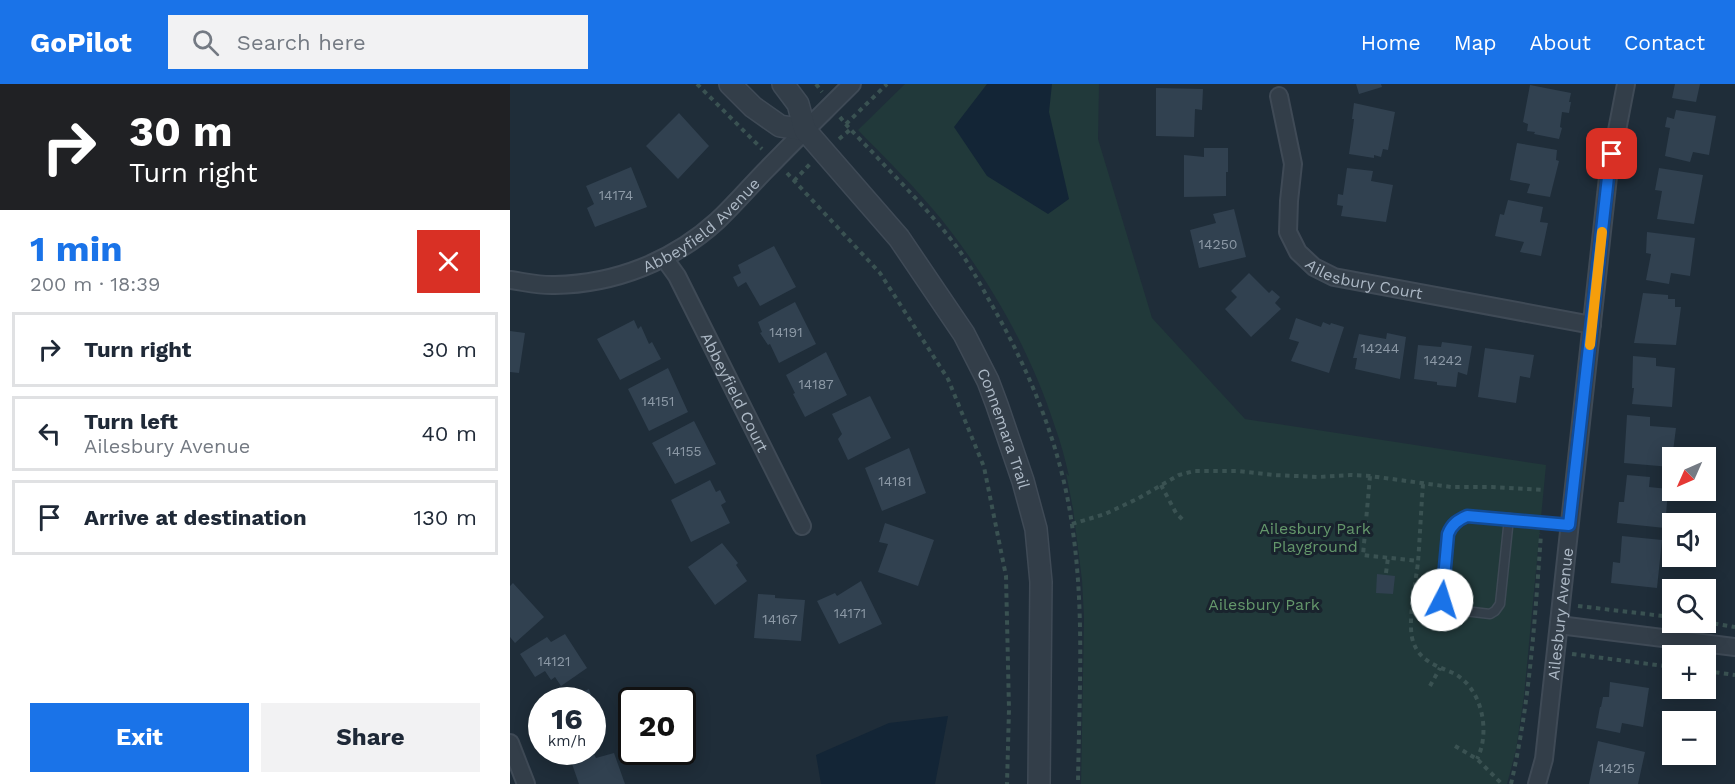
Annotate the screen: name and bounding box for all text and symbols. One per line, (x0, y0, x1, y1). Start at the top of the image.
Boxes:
search box (168, 15, 588, 69)
text: GoPilot (30, 26, 132, 59)
icon: search (189, 26, 222, 59)
text: Search here (237, 30, 366, 55)
text: Home (1361, 30, 1421, 55)
text: Map (1454, 30, 1497, 55)
text: About (1530, 30, 1591, 55)
text: Contact (1624, 30, 1705, 55)
text: 30 m (129, 107, 233, 156)
icon: right (30, 108, 108, 186)
pin (1586, 128, 1637, 179)
icon: arrive (1595, 137, 1628, 170)
text: Turn right (129, 157, 258, 189)
street label: Abbeyfield Avenue (640, 174, 764, 276)
house number: 14174 (599, 187, 633, 203)
text: 1 min (30, 228, 122, 270)
button: close (417, 230, 480, 293)
house number: 14250 (1198, 236, 1238, 252)
street label: Ailesbury Court (1301, 255, 1424, 303)
text: 200 m · 18:39 (30, 272, 160, 296)
house number: 14191 (769, 324, 803, 340)
street label: Abbeyfield Court (697, 329, 773, 456)
icon: right (33, 333, 66, 366)
text: Turn right (84, 337, 191, 362)
text: 30 m (422, 337, 477, 362)
house number: 14244 (1361, 340, 1399, 356)
house number: 14242 (1424, 352, 1462, 368)
street label: Connemara Trail (973, 365, 1034, 491)
house number: 14187 (798, 376, 834, 392)
house number: 14151 (642, 393, 674, 409)
text: Turn left (84, 409, 178, 434)
icon: left (33, 417, 66, 450)
text: 40 m (421, 421, 477, 446)
text: Ailesbury Avenue (84, 434, 250, 458)
house number: 14155 (666, 443, 702, 459)
north arrow (1662, 447, 1716, 501)
map controls (1662, 447, 1716, 765)
house number: 14181 (878, 473, 912, 489)
icon: arrive (33, 501, 66, 534)
text: Arrive at destination (84, 505, 307, 530)
text: 130 m (413, 505, 477, 530)
button: sound (1662, 513, 1716, 567)
park label: Ailesbury Park Playground (1259, 519, 1371, 556)
street label: Ailesbury Avenue (1544, 547, 1577, 681)
position arrow (1410, 568, 1474, 632)
button: search (1662, 579, 1716, 633)
park label: Ailesbury Park (1208, 595, 1320, 614)
house number: 14171 (834, 605, 866, 621)
house number: 14167 (762, 611, 798, 627)
button: + (1662, 645, 1716, 699)
house number: 14121 (538, 653, 570, 669)
speed limit sign: 20 (618, 687, 696, 765)
text: 16 (551, 701, 583, 736)
button: Exit (30, 703, 249, 772)
button: Share (261, 703, 480, 772)
button: − (1662, 711, 1716, 765)
text: km/h (548, 732, 586, 750)
house number: 14215 (1599, 760, 1635, 776)

